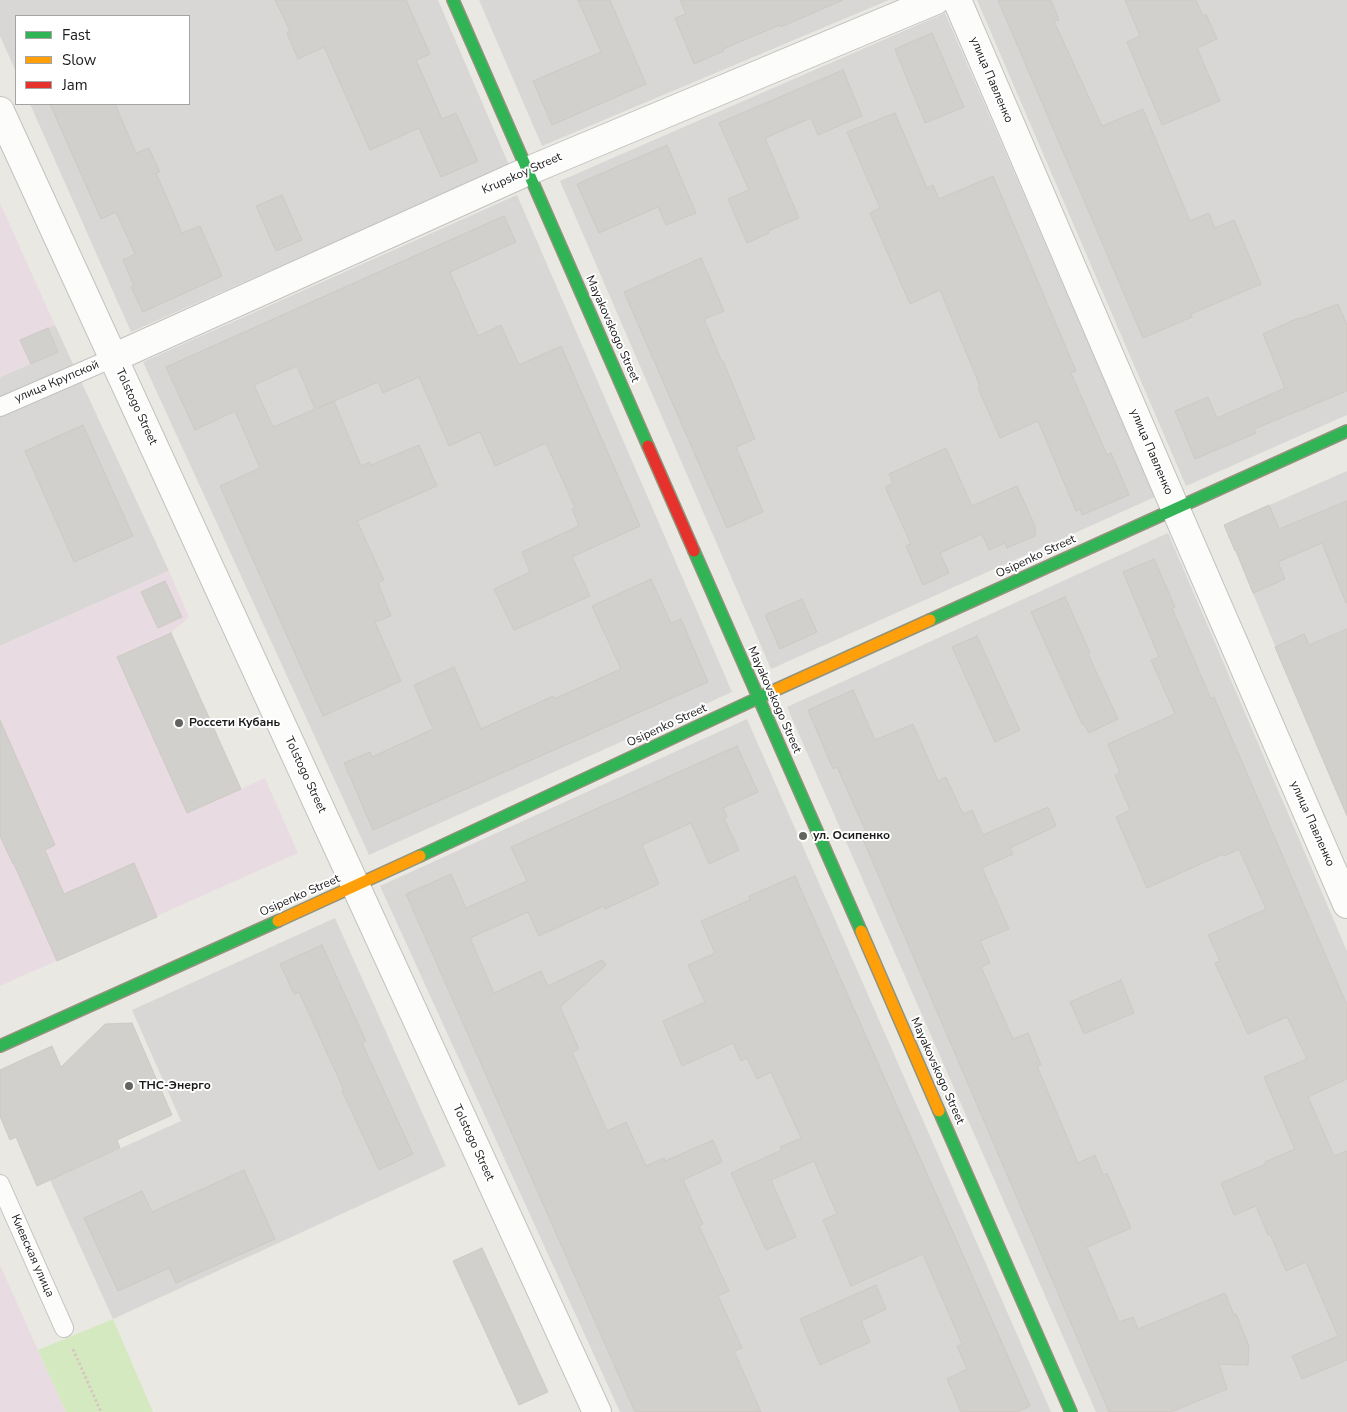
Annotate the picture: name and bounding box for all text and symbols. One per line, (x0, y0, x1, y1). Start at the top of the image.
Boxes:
legend (15, 15, 190, 105)
text: Fast (62, 25, 90, 45)
street label: улица Павленко (966, 35, 1016, 125)
text: Slow (62, 50, 96, 70)
text: Jam (62, 75, 88, 95)
street label: Krupskoy Street (480, 150, 564, 198)
street label: Mayakovskogo Street (582, 273, 642, 385)
street label: улица Крупской (13, 358, 101, 406)
street label: Tolstogo Street (112, 367, 160, 447)
street label: улица Павленко (1126, 407, 1176, 497)
street label: Osipenko Street (994, 532, 1078, 582)
street label: Mayakovskogo Street (744, 644, 804, 756)
street label: Osipenko Street (625, 701, 709, 751)
place label: Россети Кубань (189, 716, 280, 730)
marker: Россети Кубань (173, 717, 185, 729)
street label: Tolstogo Street (281, 735, 329, 815)
street label: улица Павленко (1287, 779, 1337, 869)
place label: ул. Осипенко (813, 829, 890, 843)
marker: ул. Осипенко (797, 830, 809, 842)
street label: Osipenko Street (258, 872, 342, 920)
street label: Mayakovskogo Street (907, 1015, 967, 1127)
place label: ТНС-Энерго (139, 1079, 211, 1093)
marker: ТНС-Энерго (123, 1080, 135, 1092)
street label: Tolstogo Street (449, 1103, 497, 1183)
street label: Киевская улица (7, 1212, 57, 1300)

